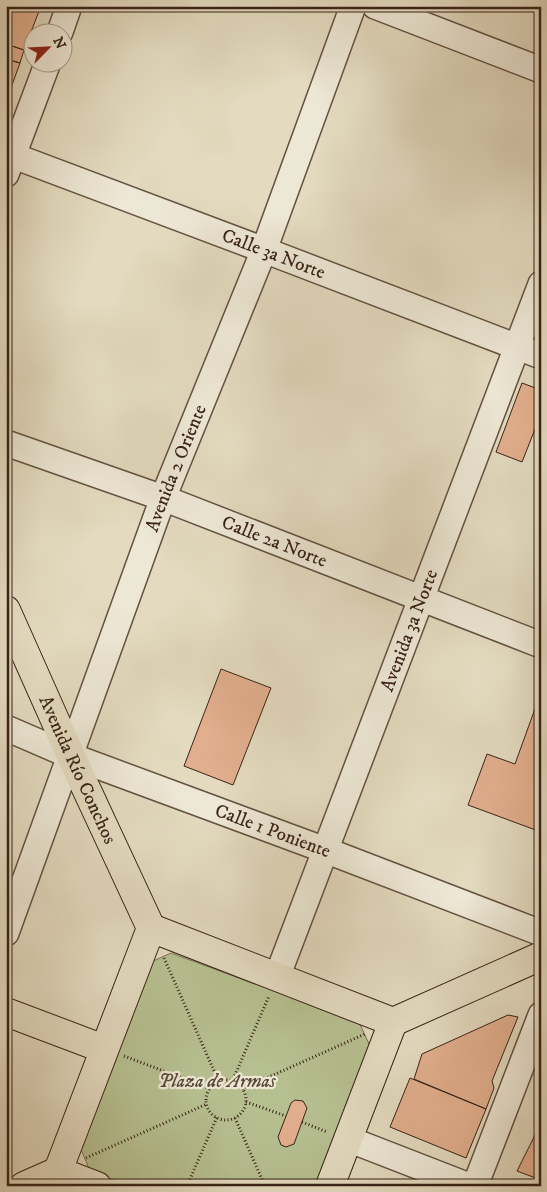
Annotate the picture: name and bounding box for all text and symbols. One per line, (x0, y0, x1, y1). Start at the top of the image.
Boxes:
north arrow (22, 22, 72, 72)
text: N (48, 34, 70, 52)
street label: Calle 3a Norte (219, 224, 329, 284)
street label: Avenida 2 Oriente (140, 401, 211, 535)
street label: Calle 2a Norte (219, 511, 331, 572)
street label: Avenida 3a Norte (375, 566, 443, 695)
street label: Avenida Río Conchos (34, 692, 122, 847)
street label: Calle 1 Poniente (212, 799, 334, 863)
park label: Plaza de Armas (158, 1070, 277, 1093)

